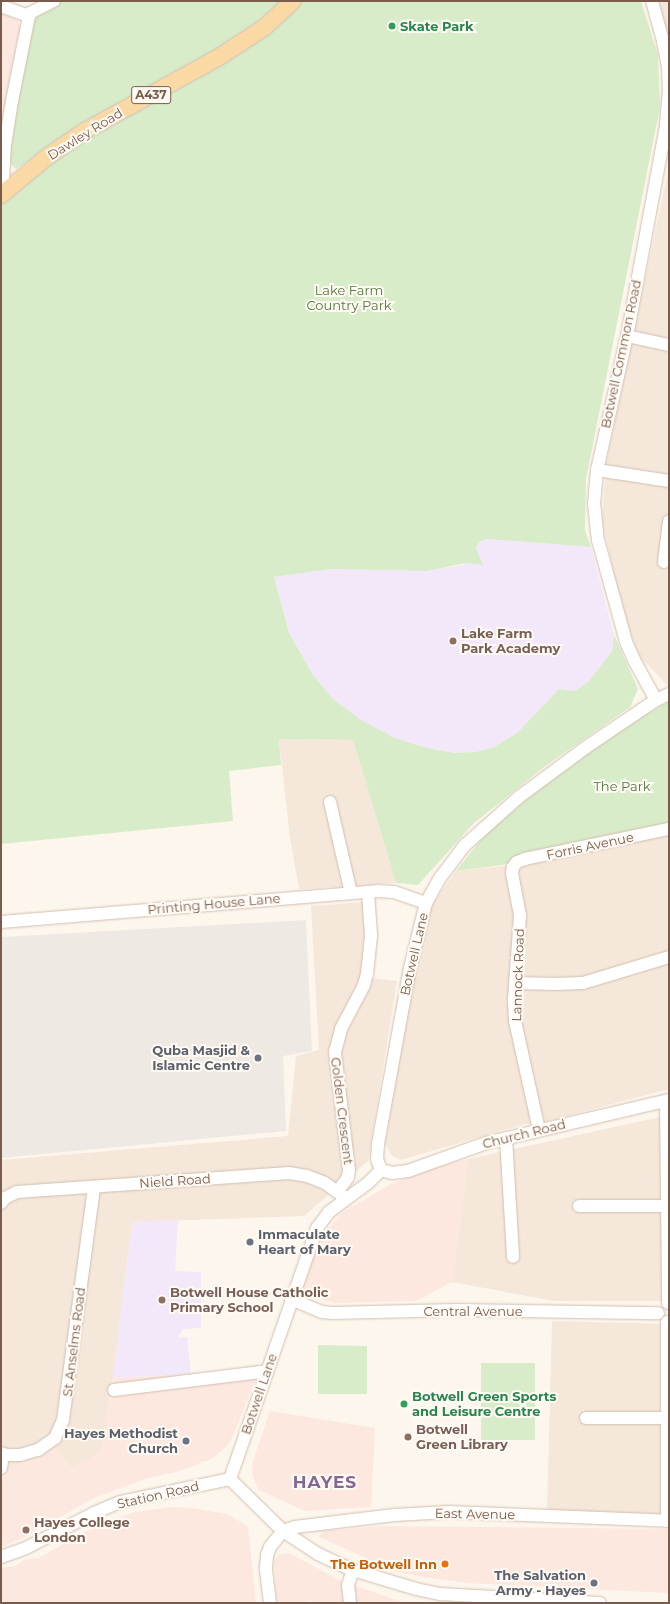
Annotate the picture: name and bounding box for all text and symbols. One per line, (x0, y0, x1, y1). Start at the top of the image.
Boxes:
place label: Skate Park (400, 18, 473, 34)
marker: Skate Park (387, 21, 397, 31)
road number: A437 (131, 85, 171, 105)
street label: Dawley Road (45, 105, 125, 163)
street label: Botwell Common Road (598, 278, 644, 430)
park label: Lake Farm Country Park (306, 283, 392, 314)
place label: Lake Farm Park Academy (461, 626, 560, 657)
marker: Lake Farm Park Academy (448, 636, 458, 646)
park label: The Park (593, 778, 651, 794)
street label: Forris Avenue (545, 829, 635, 863)
street label: Printing House Lane (147, 890, 281, 918)
street label: Botwell Lane (397, 911, 431, 997)
street label: Lannock Road (509, 928, 527, 1022)
place label: Quba Masjid & Islamic Centre (152, 1043, 250, 1074)
marker: Quba Masjid & Islamic Centre (253, 1053, 263, 1063)
street label: Golden Crescent (328, 1056, 356, 1166)
street label: Church Road (481, 1116, 567, 1152)
street label: Nield Road (139, 1171, 211, 1191)
place label: Immaculate Heart of Mary (258, 1227, 351, 1258)
marker: Immaculate Heart of Mary (245, 1237, 255, 1247)
place label: Botwell House Catholic Primary School (170, 1285, 329, 1316)
street label: St Anselms Road (60, 1286, 88, 1398)
marker: Botwell House Catholic Primary School (157, 1295, 167, 1305)
street label: Central Avenue (423, 1303, 523, 1319)
street label: Botwell Lane (238, 1351, 280, 1437)
place label: Botwell Green Sports and Leisure Centre (412, 1389, 556, 1420)
marker: Botwell Green Sports and Leisure Centre (399, 1399, 409, 1409)
place label: Botwell Green Library (416, 1422, 508, 1453)
place label: Hayes Methodist Church (64, 1426, 178, 1457)
marker: Botwell Green Library (403, 1432, 413, 1442)
marker: Hayes Methodist Church (181, 1436, 191, 1446)
district label: HAYES (293, 1473, 357, 1493)
street label: Station Road (115, 1478, 201, 1512)
street label: East Avenue (435, 1505, 515, 1523)
place label: Hayes College London (34, 1515, 130, 1546)
marker: Hayes College London (21, 1525, 31, 1535)
place label: The Botwell Inn (330, 1556, 437, 1572)
marker: The Botwell Inn (440, 1559, 450, 1569)
place label: The Salvation Army - Hayes (494, 1568, 586, 1599)
marker: The Salvation Army - Hayes (589, 1578, 599, 1588)

